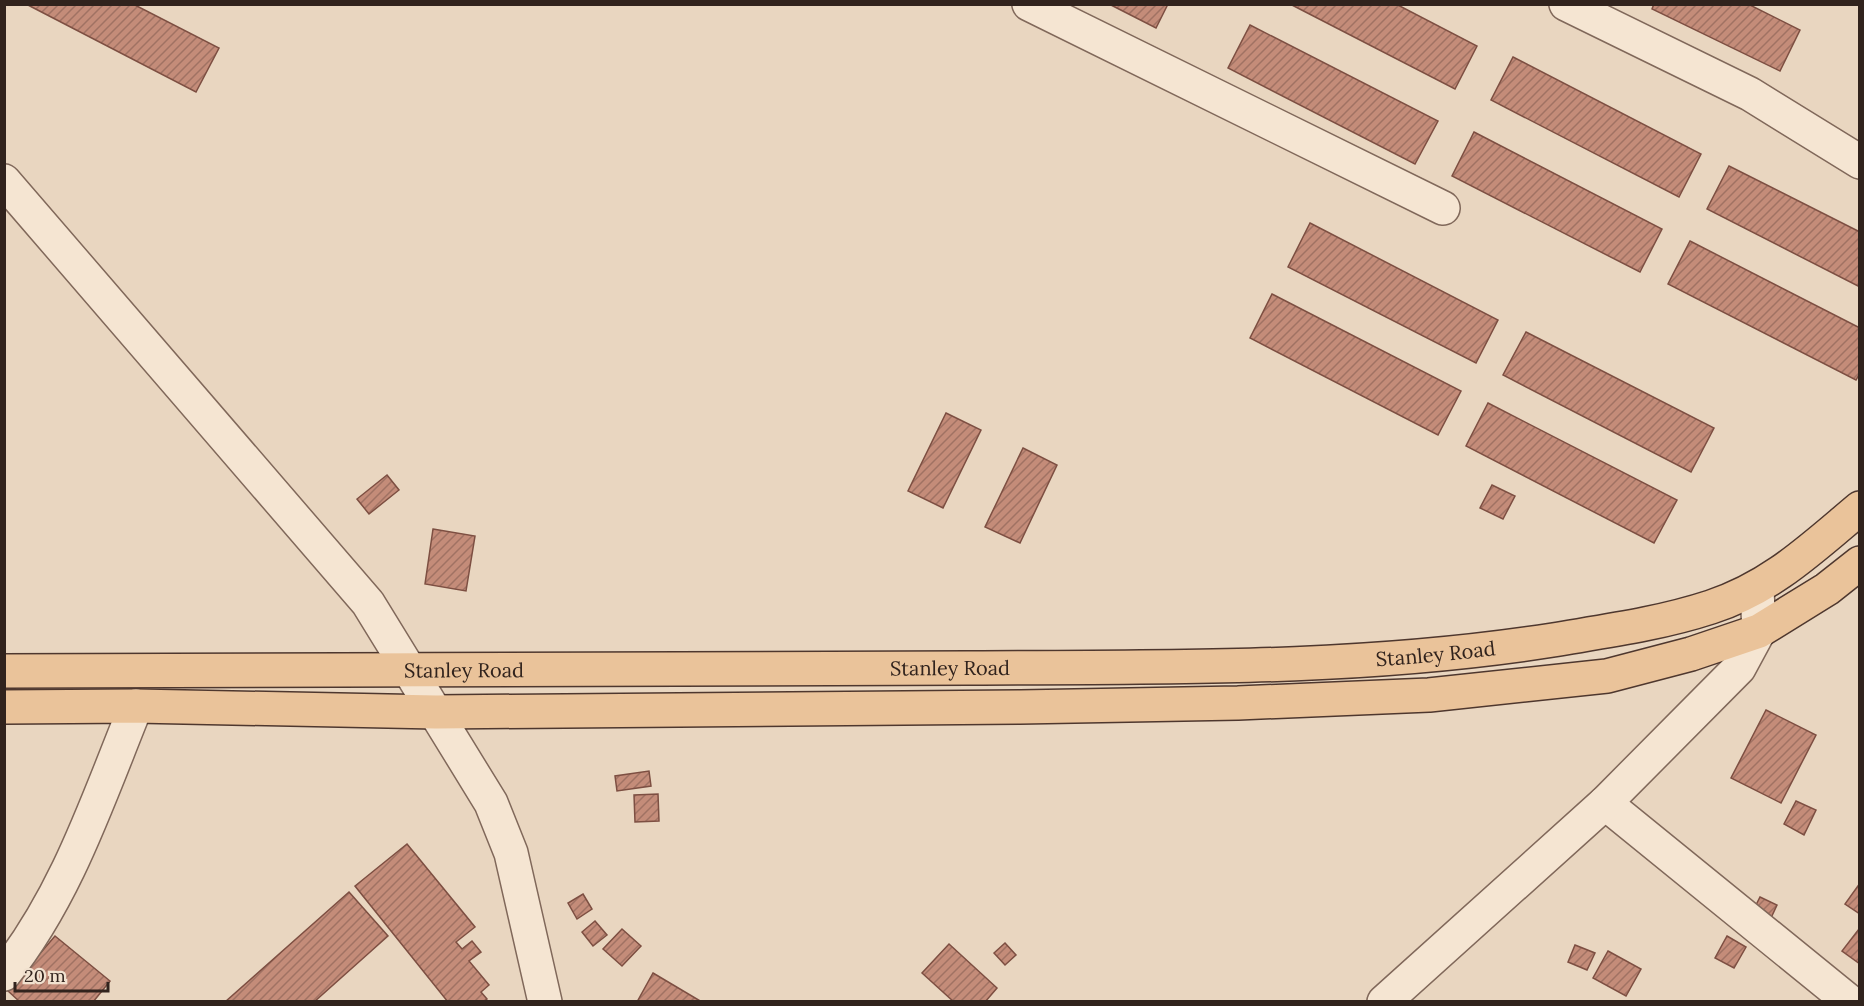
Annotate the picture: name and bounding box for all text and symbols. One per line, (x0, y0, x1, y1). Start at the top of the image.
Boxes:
street label: Stanley Road (1375, 635, 1497, 671)
street label: Stanley Road (890, 655, 1010, 680)
street label: Stanley Road (404, 657, 524, 682)
scale bar (15, 955, 108, 993)
text: 20 m (24, 964, 66, 987)

